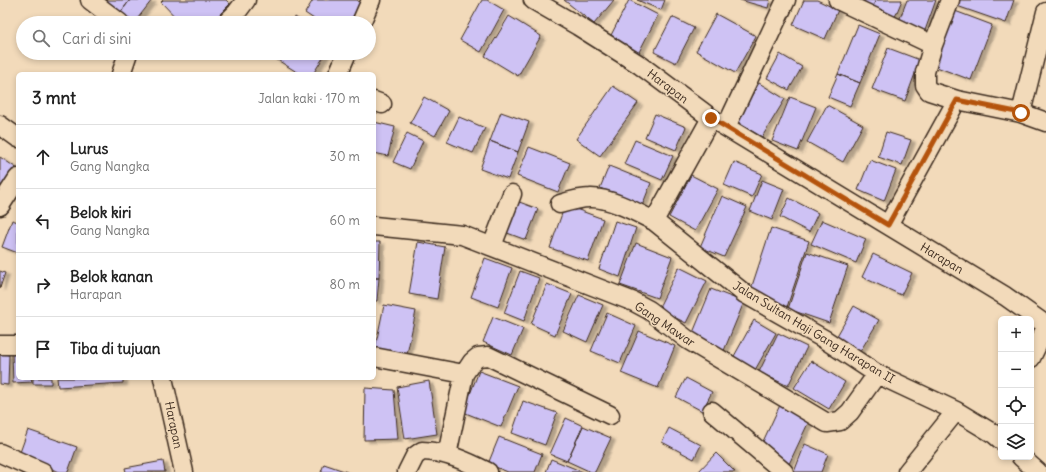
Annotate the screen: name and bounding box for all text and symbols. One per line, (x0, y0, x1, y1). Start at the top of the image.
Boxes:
search box (16, 16, 376, 60)
icon: search (30, 27, 52, 49)
text: Cari di sini (62, 29, 131, 48)
street label: Harapan (644, 66, 692, 106)
text: 3 mnt (32, 87, 76, 109)
text: Jalan kaki · 170 m (258, 90, 360, 107)
route start (1012, 104, 1030, 122)
route end (702, 109, 720, 127)
text: Lurus (70, 139, 108, 158)
icon: ahead (32, 146, 54, 168)
text: 30 m (330, 148, 360, 165)
text: Gang Nangka (70, 158, 150, 175)
text: Belok kiri (70, 203, 131, 222)
icon: left (32, 210, 54, 232)
text: 60 m (329, 212, 360, 229)
text: Gang Nangka (70, 222, 150, 239)
street label: Harapan (918, 239, 966, 277)
text: Belok kanan (70, 267, 153, 286)
icon: right (32, 274, 54, 296)
text: 80 m (329, 276, 360, 293)
street label: Jalan Sultan Haji Gang Harapan II (730, 278, 898, 386)
text: Harapan (70, 286, 122, 303)
street label: Gang Mawar (632, 298, 698, 350)
map controls (998, 316, 1034, 460)
button: + (998, 316, 1034, 352)
icon: arrive (32, 338, 54, 360)
text: Tiba di tujuan (70, 339, 160, 358)
button: − (998, 352, 1034, 388)
button: locate (998, 388, 1034, 424)
street label: Harapan (162, 400, 186, 450)
button: layers (998, 424, 1034, 460)

